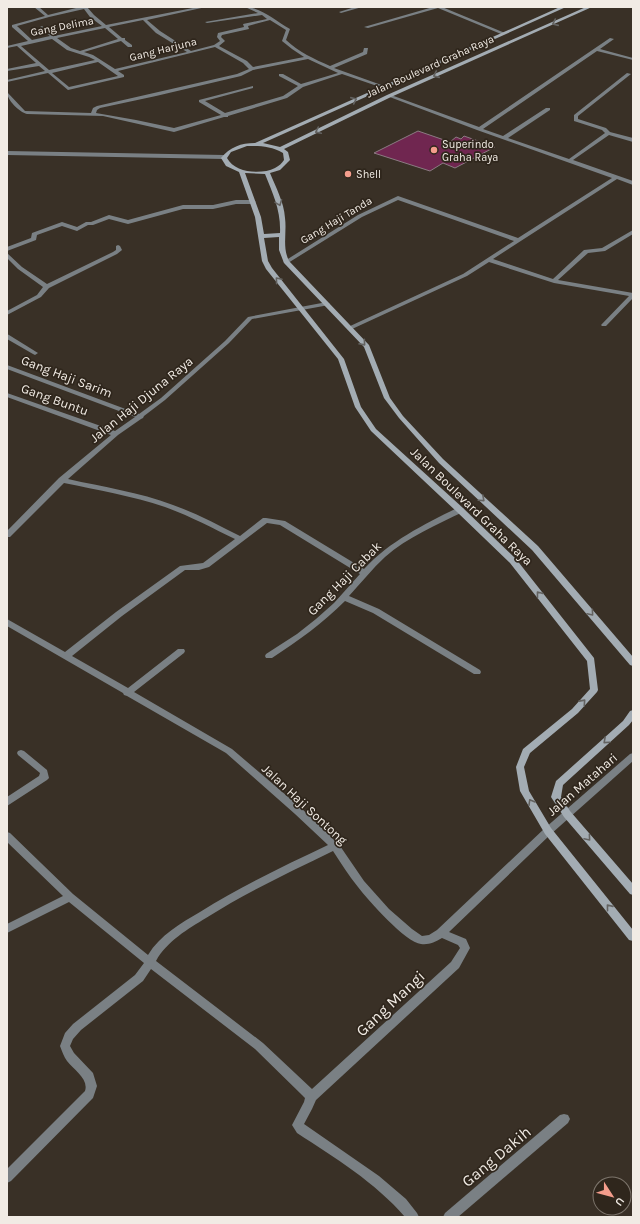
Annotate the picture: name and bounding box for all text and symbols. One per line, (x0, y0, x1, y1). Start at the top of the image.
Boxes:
street label: Gang Delima (29, 14, 95, 39)
one-way arrow (551, 18, 559, 26)
street label: Jalan Boulevard Graha Raya (364, 32, 496, 101)
street label: Gang Harjuna (128, 35, 198, 64)
one-way arrow (432, 71, 439, 79)
one-way arrow (350, 97, 358, 105)
one-way arrow (315, 126, 322, 134)
place label: Superindo Graha Raya (442, 138, 498, 164)
marker: Superindo Graha Raya (429, 145, 439, 155)
place label: Shell (356, 168, 381, 181)
marker: Shell (343, 169, 353, 179)
street label: Gang Haji Tanda (298, 194, 374, 247)
one-way arrow (274, 199, 282, 206)
one-way arrow (275, 277, 282, 284)
one-way arrow (359, 338, 366, 345)
street label: Gang Haji Sarim (19, 352, 115, 401)
street label: Jalan Haji Djuna Raya (87, 353, 196, 445)
street label: Gang Buntu (19, 380, 90, 419)
street label: Jalan Boulevard Graha Raya (408, 444, 536, 568)
one-way arrow (478, 494, 485, 501)
street label: Gang Haji Cabak (304, 538, 384, 618)
one-way arrow (537, 592, 544, 599)
one-way arrow (587, 609, 594, 616)
one-way arrow (578, 699, 586, 707)
one-way arrow (603, 736, 611, 743)
street label: Jalan Matahari (544, 750, 620, 819)
street label: Jalan Haji Sontong (259, 761, 351, 848)
one-way arrow (529, 799, 536, 806)
one-way arrow (584, 834, 591, 841)
one-way arrow (606, 904, 613, 911)
street label: Gang Mangi (352, 967, 429, 1040)
street label: Gang Dakih (458, 1122, 535, 1191)
north arrow (592, 1176, 632, 1216)
text: U (612, 1195, 627, 1208)

